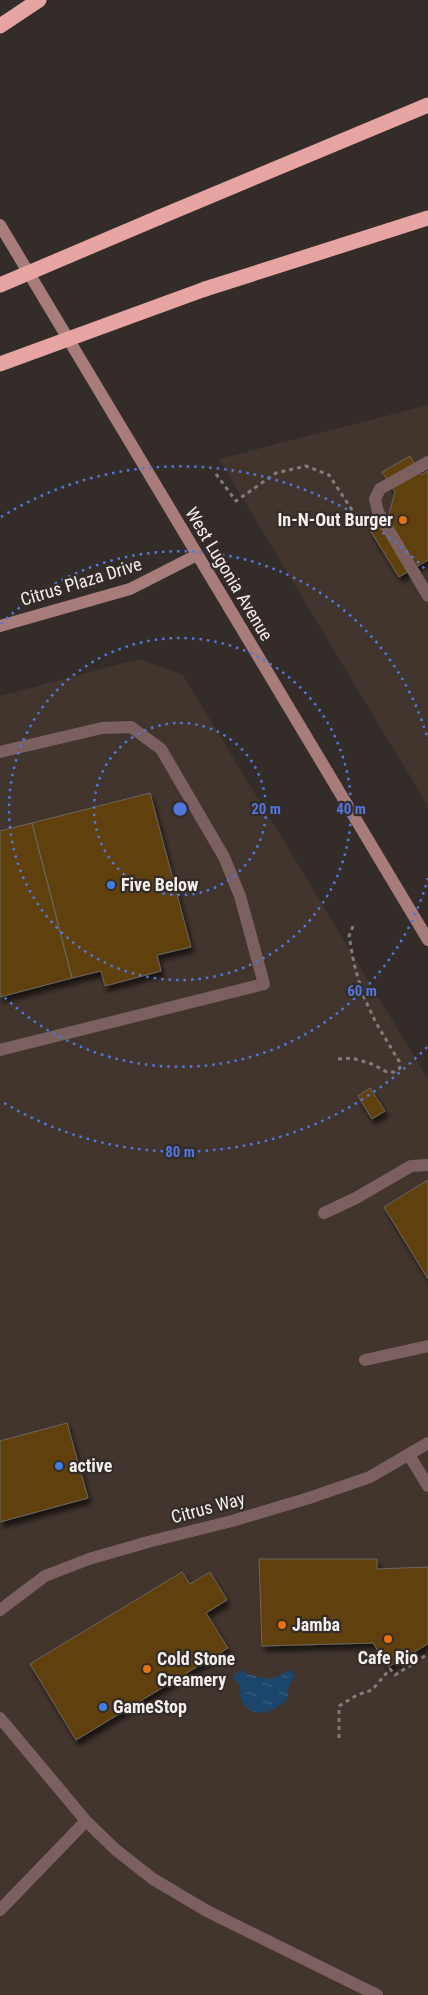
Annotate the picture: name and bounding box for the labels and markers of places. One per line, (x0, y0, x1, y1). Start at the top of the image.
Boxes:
place label: In-N-Out Burger (278, 509, 393, 530)
marker: In-N-Out Burger (397, 514, 409, 526)
centre of rings (171, 800, 189, 818)
place label: Five Below (121, 874, 199, 895)
marker: Five Below (105, 879, 117, 891)
place label: active (69, 1455, 113, 1476)
marker: active (53, 1460, 65, 1472)
place label: Jamba (292, 1614, 340, 1635)
marker: Jamba (276, 1619, 288, 1631)
marker: Cafe Rio (382, 1633, 394, 1645)
place label: Cafe Rio (358, 1647, 418, 1668)
place label: Cold Stone Creamery (157, 1648, 236, 1690)
marker: Cold Stone Creamery (141, 1663, 153, 1675)
place label: GameStop (113, 1696, 187, 1717)
marker: GameStop (97, 1701, 109, 1713)

